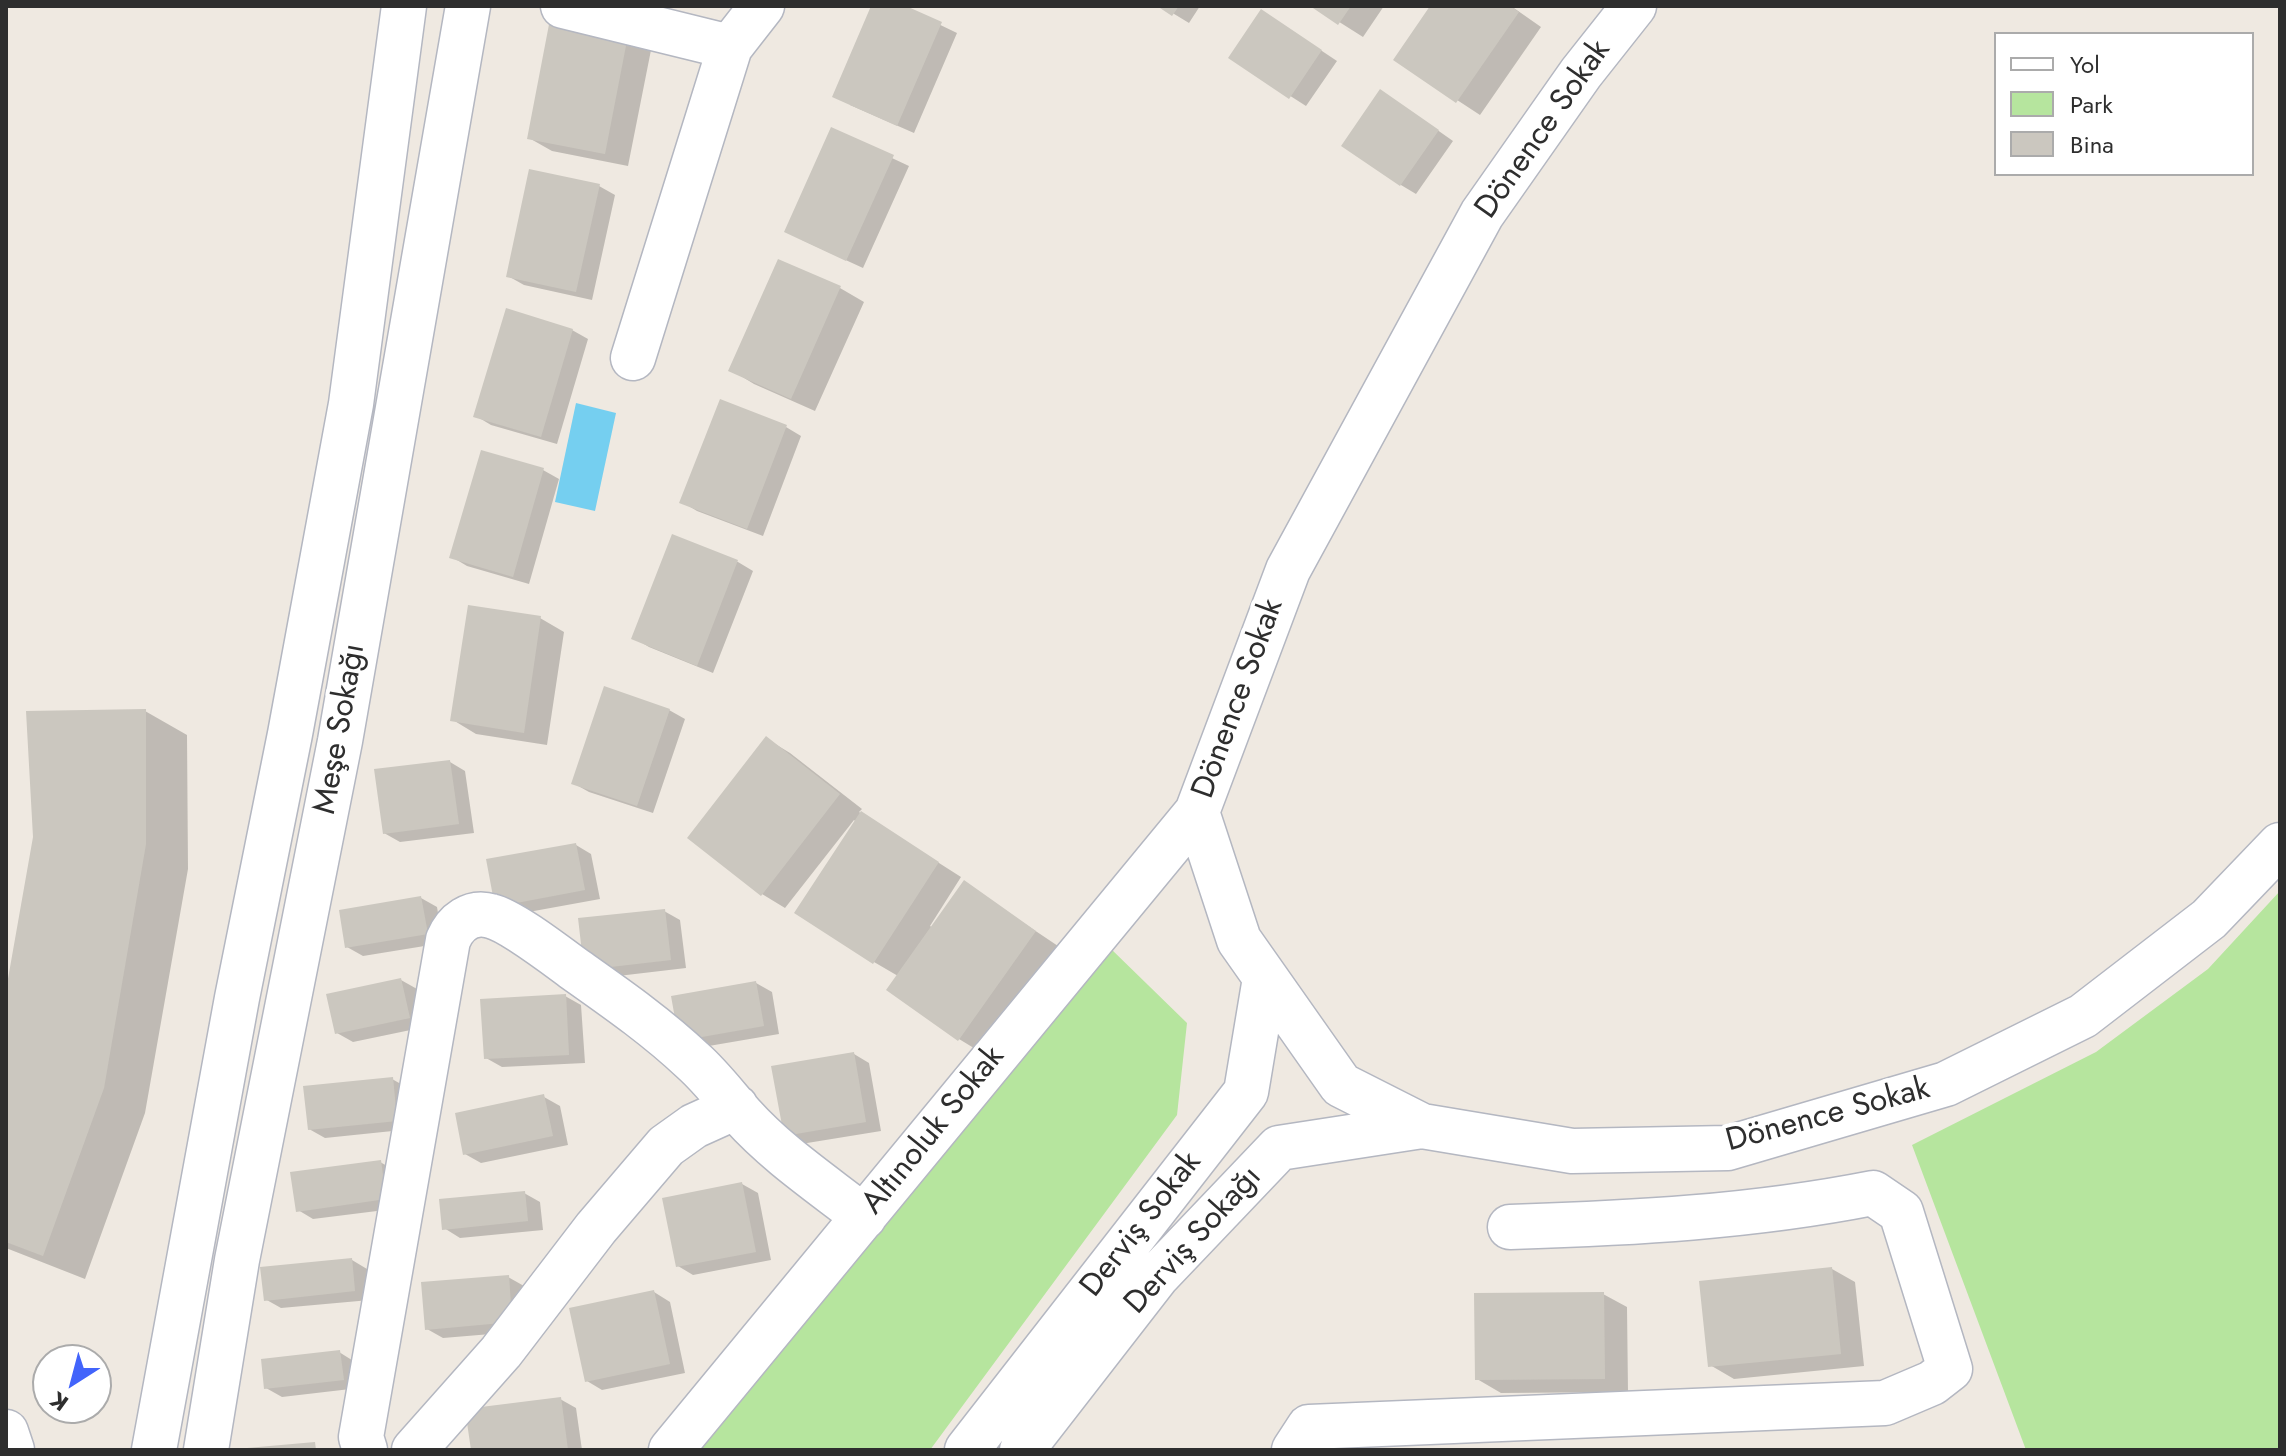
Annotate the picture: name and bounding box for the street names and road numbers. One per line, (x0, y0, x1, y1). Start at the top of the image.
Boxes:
street label: Dönence Sokak (1468, 33, 1620, 227)
street label: Dönence Sokak (1185, 594, 1293, 804)
street label: Meşe Sokağı (307, 641, 375, 817)
street label: Altınoluk Sokak (855, 1039, 1013, 1223)
street label: Dönence Sokak (1722, 1070, 1934, 1162)
street label: Derviş Sokak (1073, 1145, 1211, 1305)
street label: Derviş Sokağı (1117, 1159, 1271, 1323)

